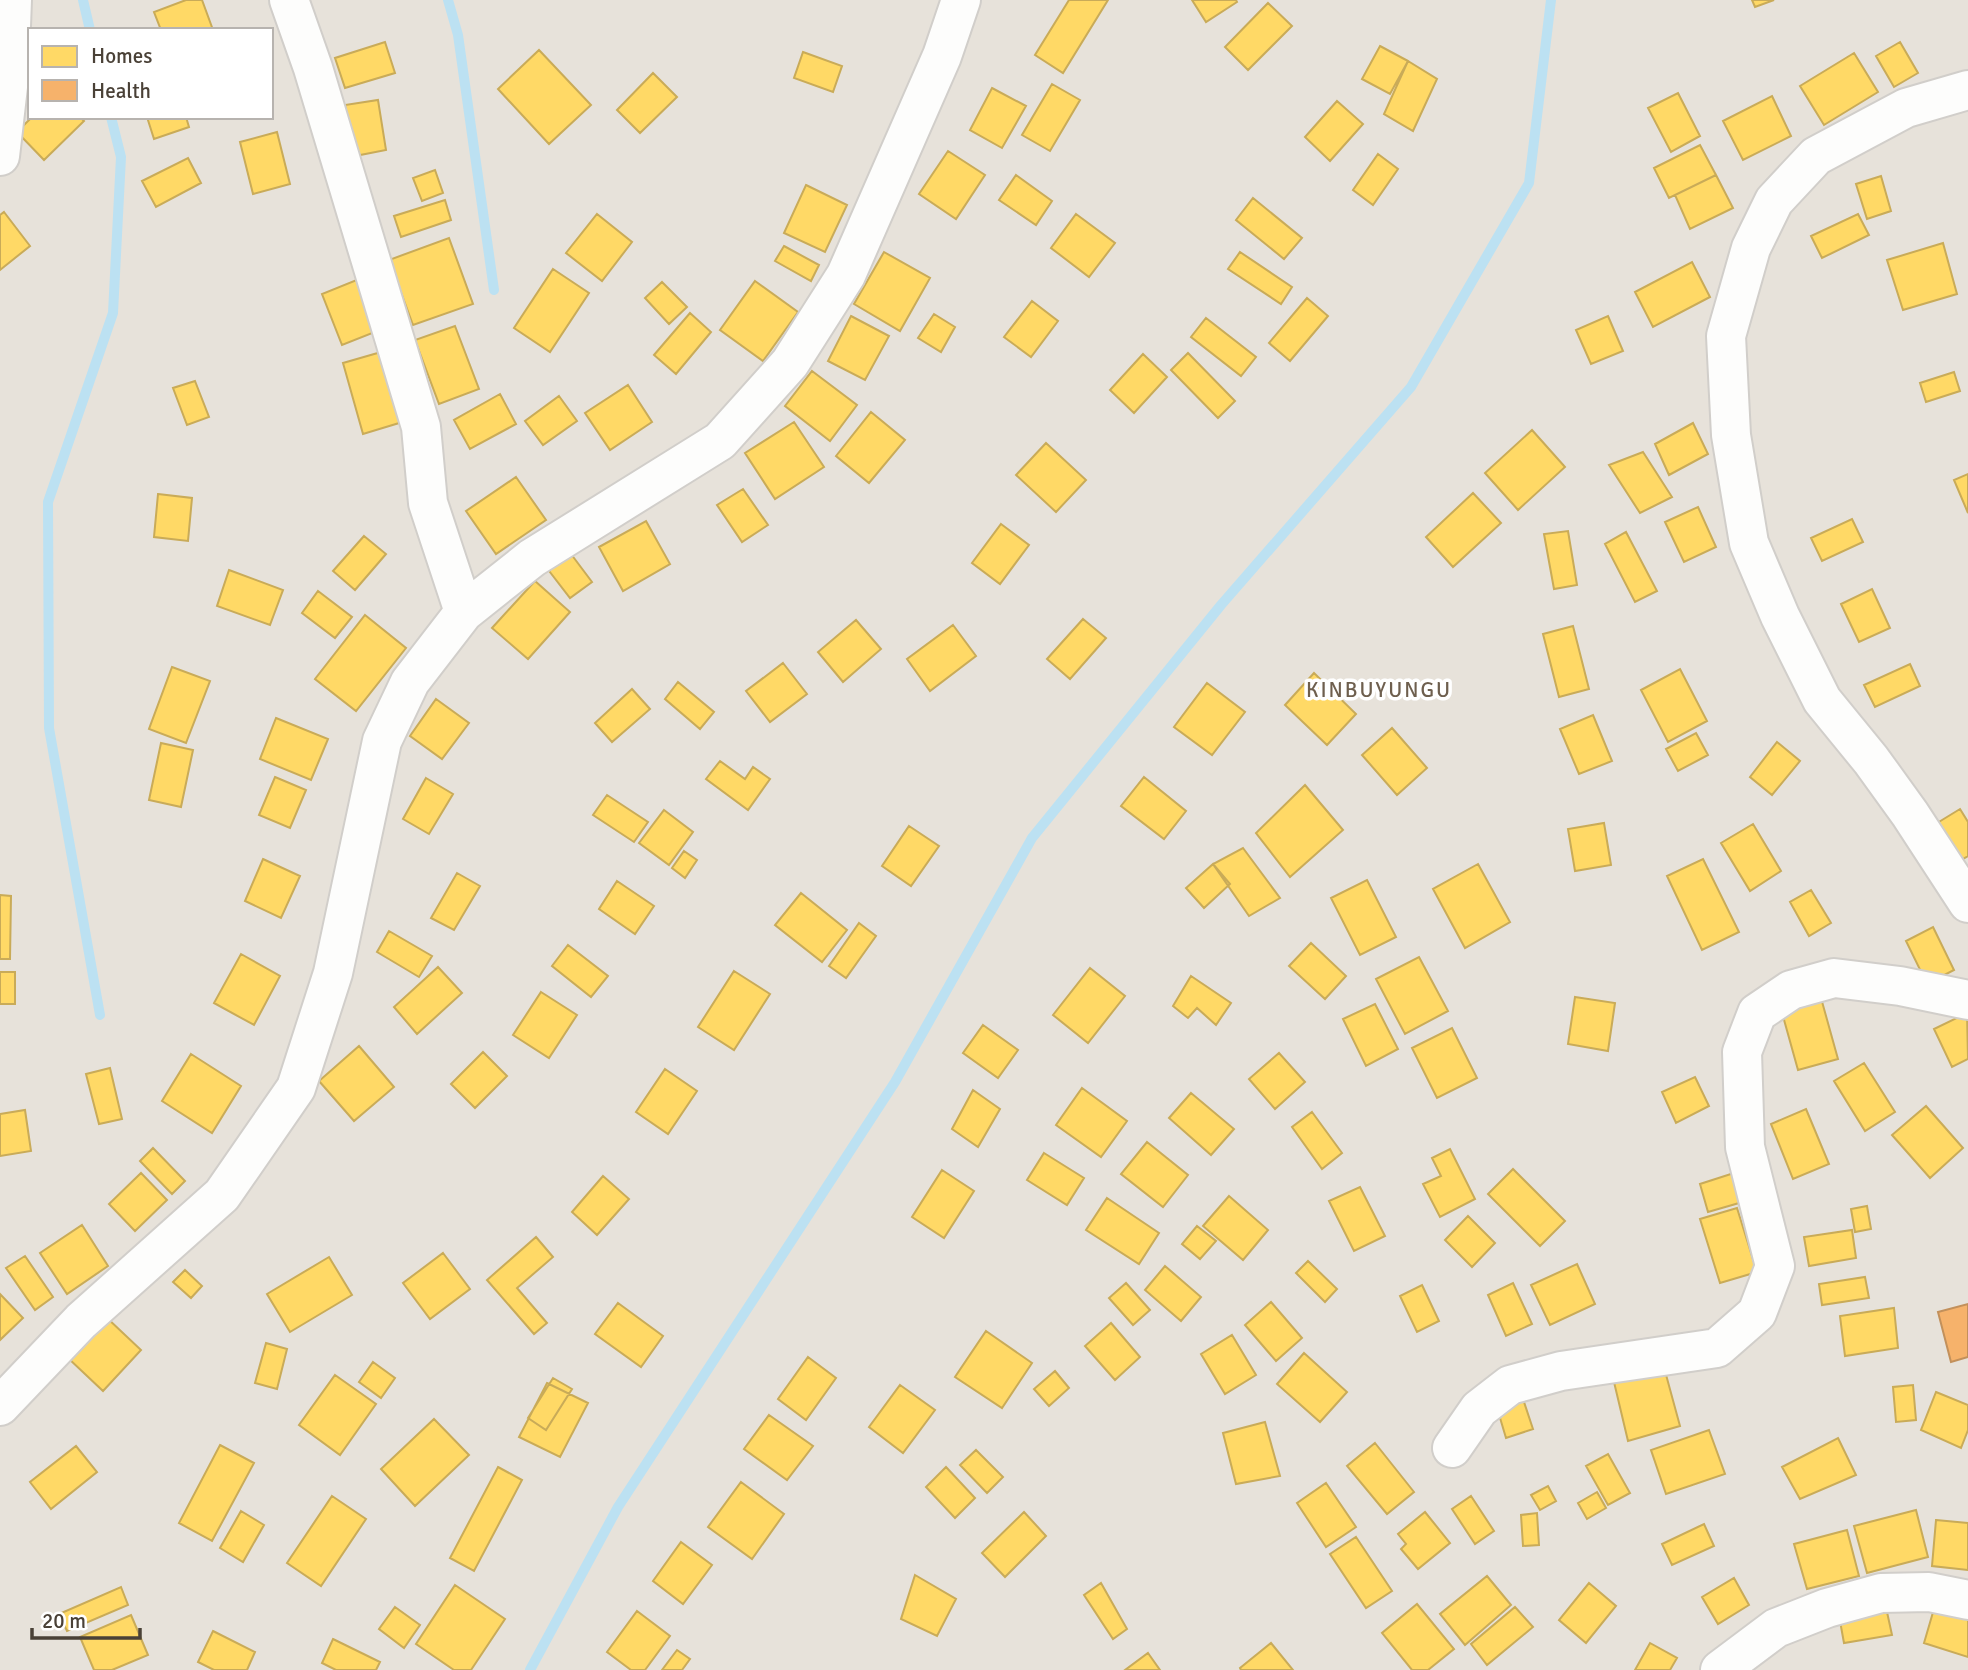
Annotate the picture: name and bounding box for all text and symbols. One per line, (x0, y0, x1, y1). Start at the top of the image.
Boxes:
legend (28, 28, 273, 119)
text: Homes (91, 43, 153, 69)
text: Health (91, 78, 151, 104)
district label: KINBUYUNGU (1306, 677, 1452, 703)
scale bar (32, 1596, 140, 1640)
text: 20 m (42, 1608, 86, 1634)

